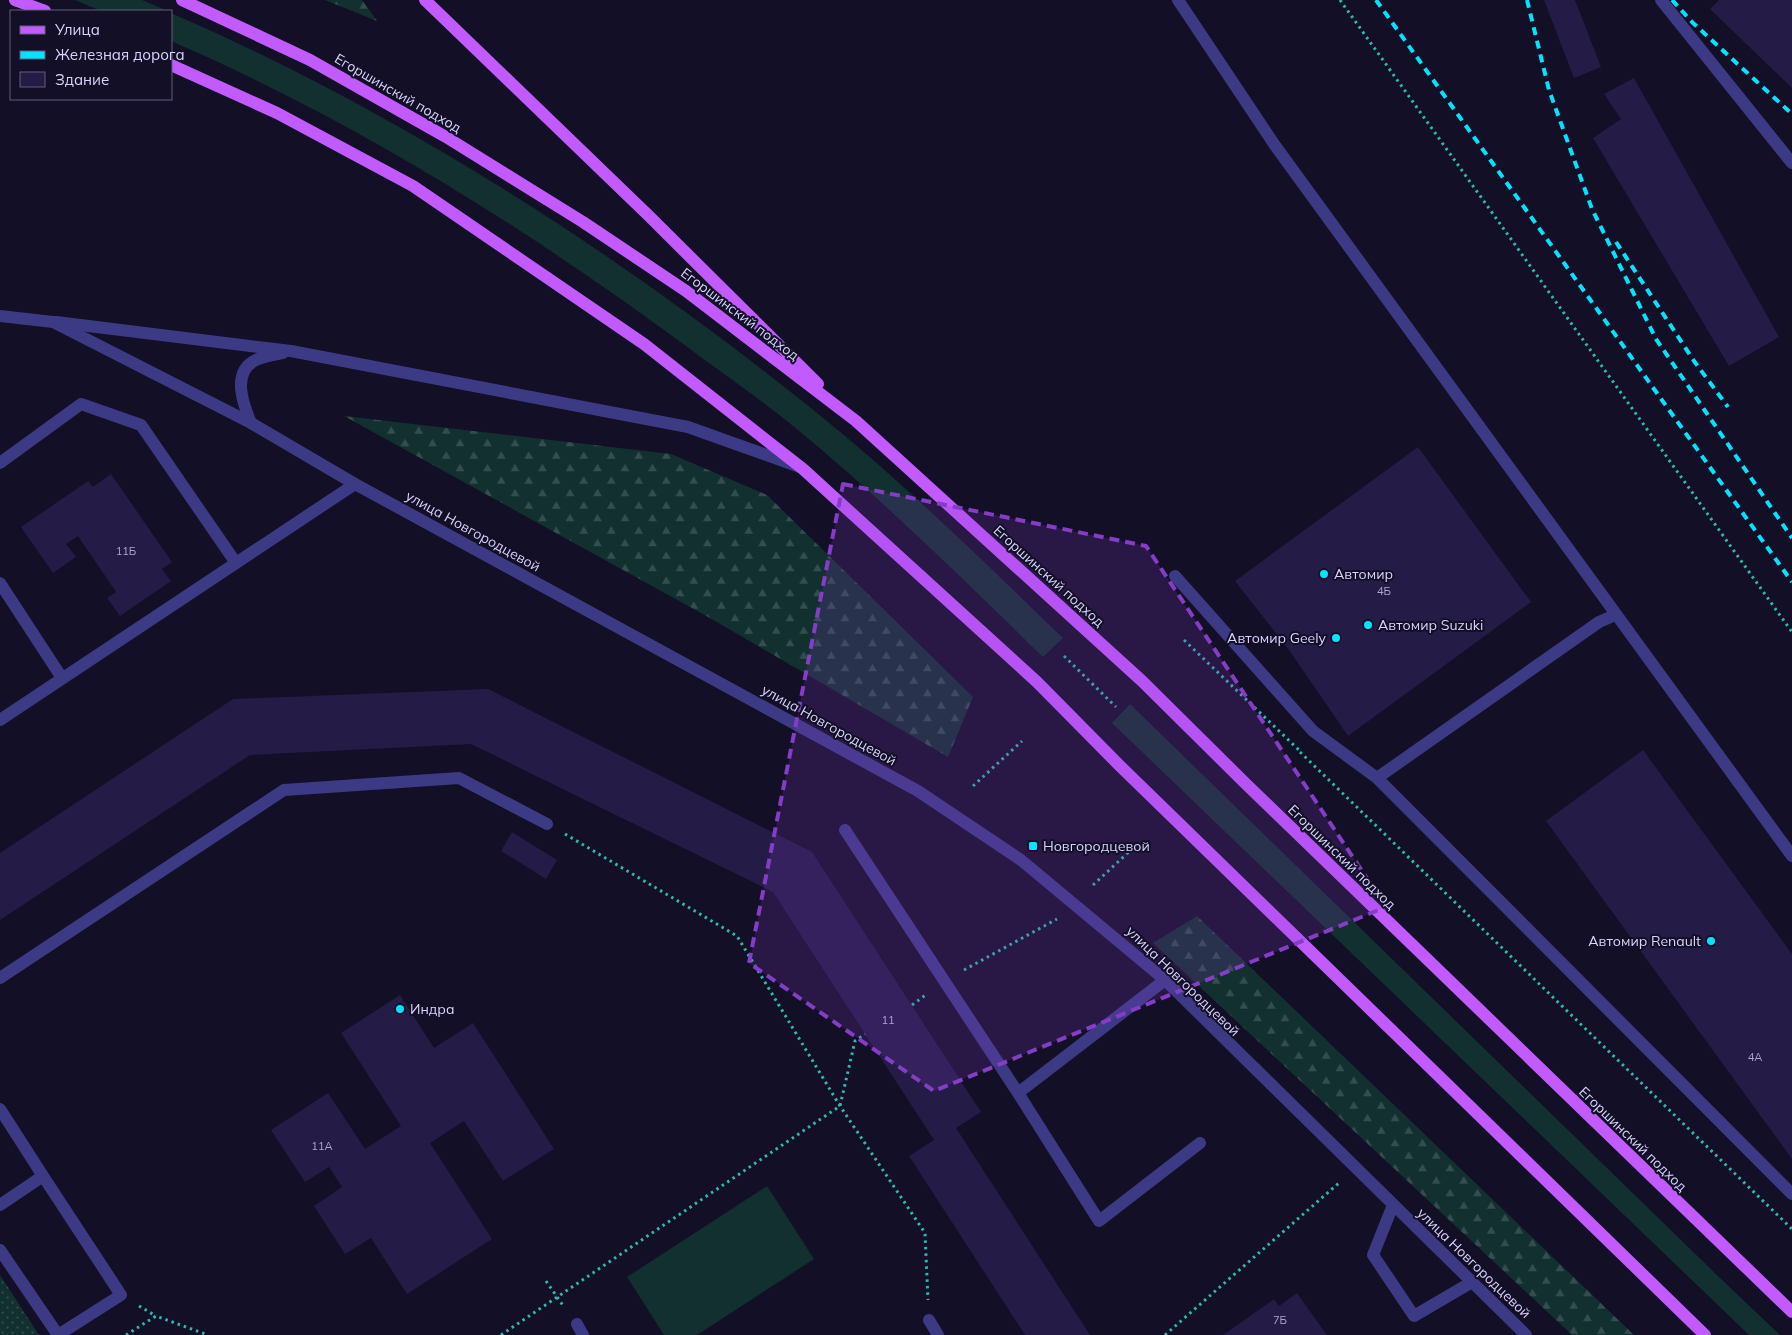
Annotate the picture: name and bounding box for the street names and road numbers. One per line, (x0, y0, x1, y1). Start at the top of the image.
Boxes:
street label: Егоршинский подход (331, 49, 465, 137)
street label: Егоршинский подход (677, 264, 803, 365)
street label: улица Новгородцевой (402, 486, 544, 576)
street label: Егоршинский подход (990, 521, 1109, 631)
street label: улица Новгородцевой (758, 680, 900, 770)
street label: Егоршинский подход (1284, 801, 1400, 914)
street label: улица Новгородцевой (1122, 922, 1244, 1040)
street label: Егоршинский подход (1575, 1083, 1691, 1196)
street label: улица Новгородцевой (1413, 1204, 1535, 1322)

